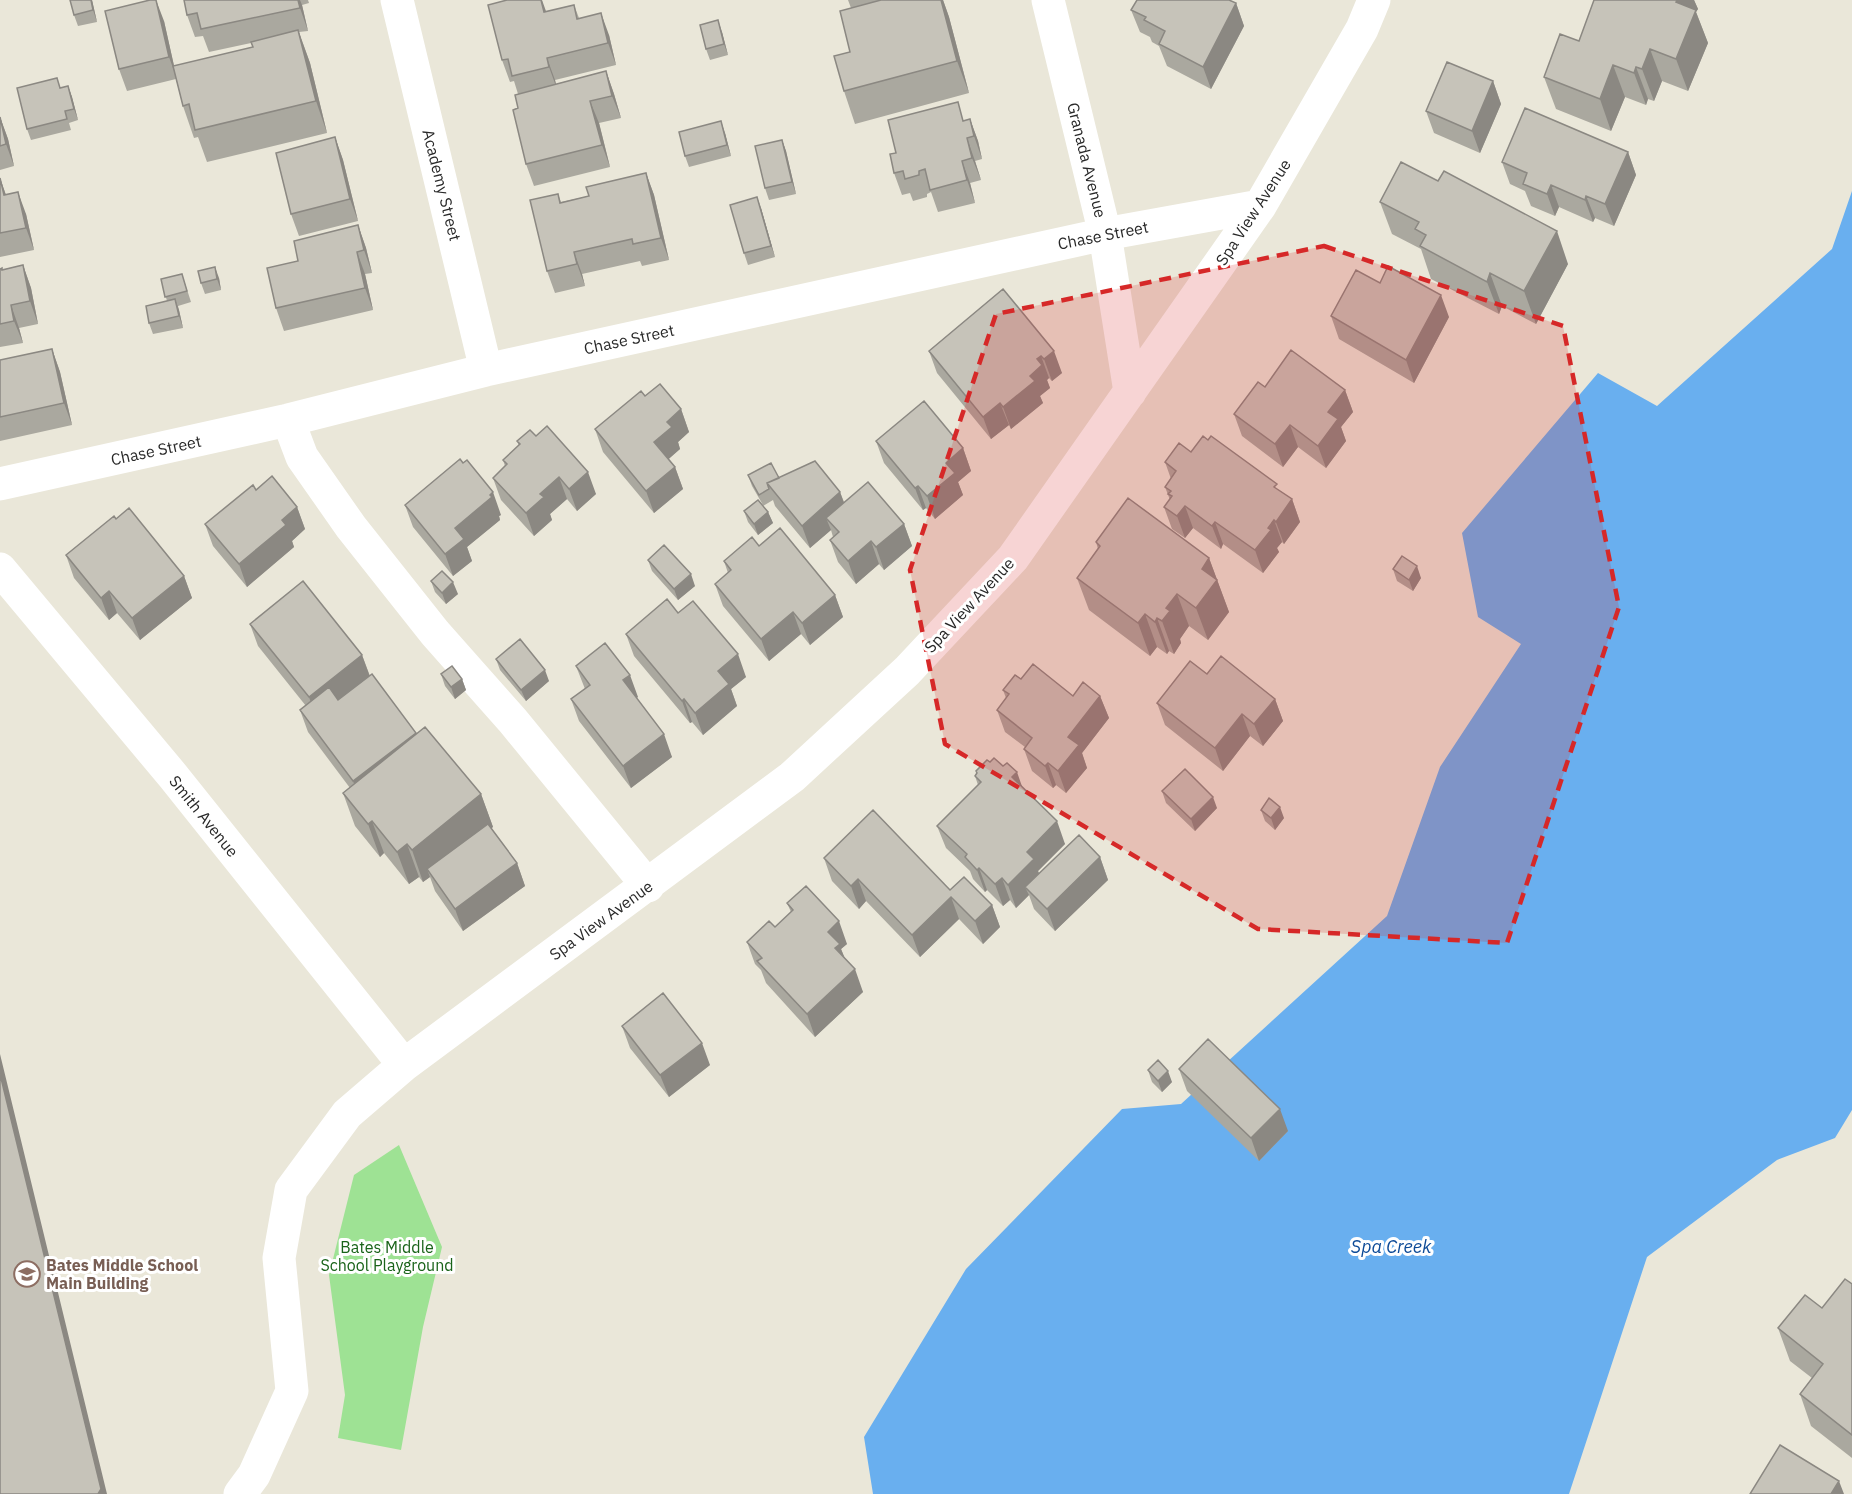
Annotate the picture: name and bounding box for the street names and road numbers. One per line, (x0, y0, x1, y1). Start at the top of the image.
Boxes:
street label: Granada Avenue (1063, 100, 1111, 220)
street label: Academy Street (418, 127, 466, 243)
street label: Spa View Avenue (1211, 155, 1295, 269)
street label: Chase Street (1056, 216, 1150, 254)
street label: Chase Street (582, 320, 676, 358)
street label: Chase Street (109, 431, 203, 469)
street label: Spa View Avenue (920, 553, 1018, 657)
street label: Smith Avenue (165, 771, 243, 861)
street label: Spa View Avenue (545, 876, 657, 964)

